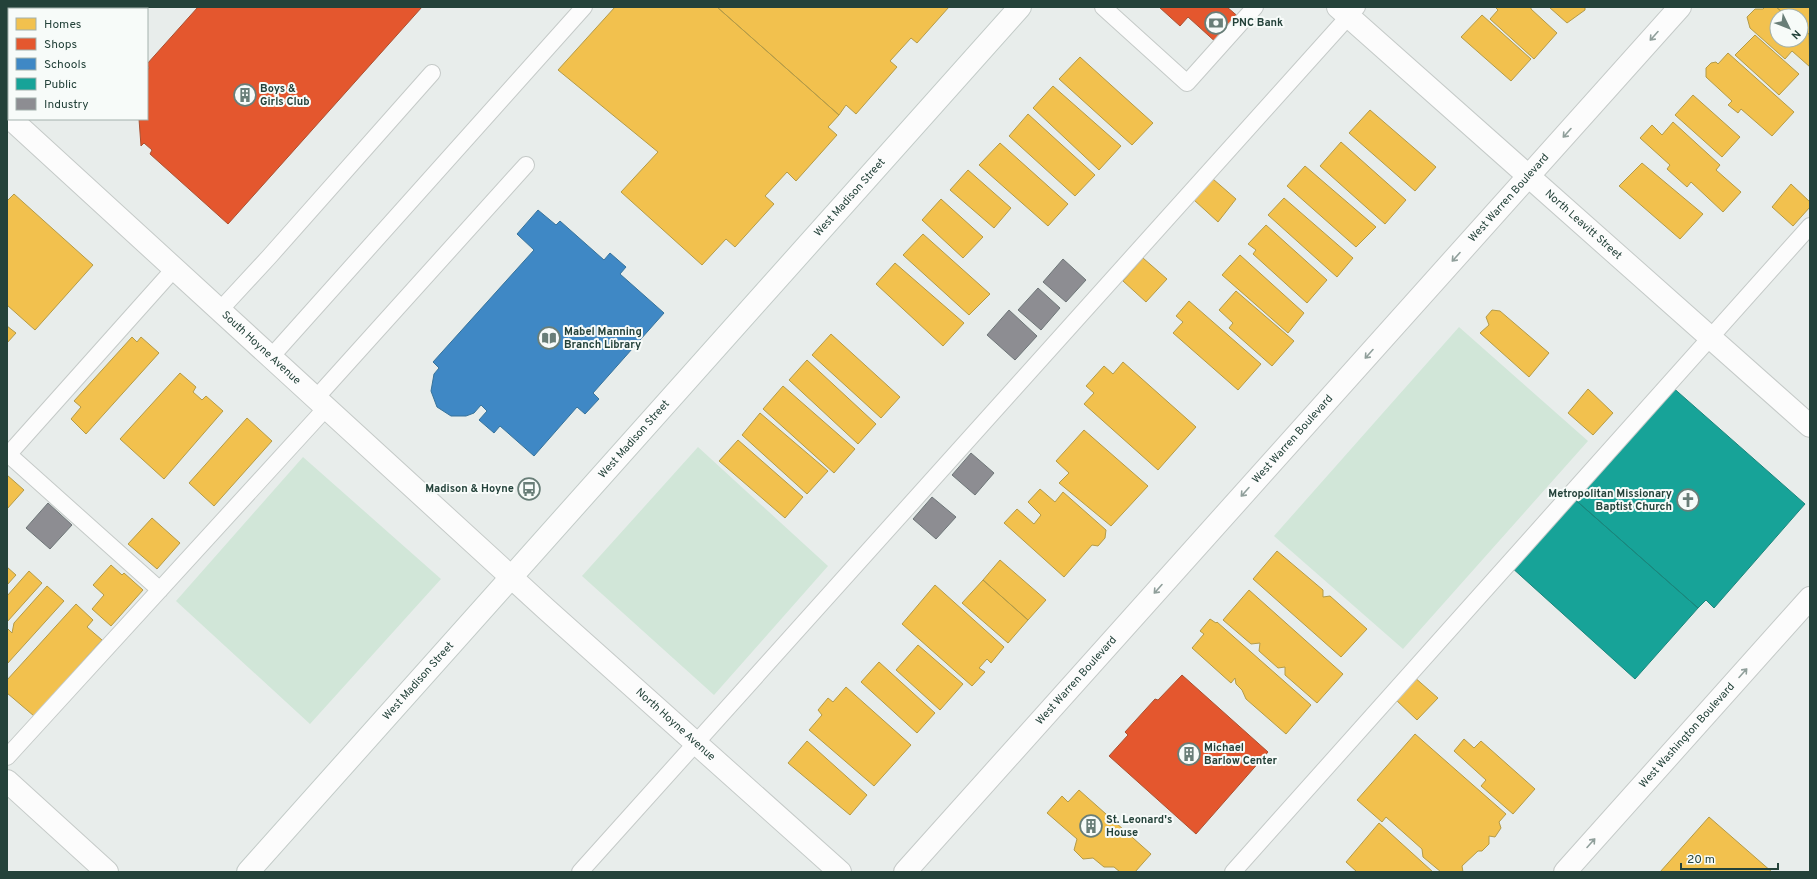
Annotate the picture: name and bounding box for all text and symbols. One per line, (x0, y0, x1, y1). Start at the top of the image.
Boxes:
legend (8, 8, 148, 120)
north arrow (1769, 8, 1809, 48)
bank icon: PNC Bank (1203, 10, 1229, 36)
place label: PNC Bank (1232, 16, 1283, 30)
text: Homes (44, 17, 81, 33)
text: N (1788, 26, 1803, 42)
one-way arrow (1650, 31, 1659, 41)
text: Shops (44, 37, 77, 53)
text: Schools (44, 57, 86, 73)
text: Public (44, 77, 77, 93)
building icon: Boys & Girls Club (232, 82, 258, 108)
place label: Boys & Girls Club (260, 82, 310, 109)
text: Industry (44, 97, 89, 113)
one-way arrow (1563, 128, 1572, 138)
street label: West Warren Boulevard (1466, 151, 1552, 245)
street label: West Madison Street (811, 155, 889, 240)
street label: North Leavitt Street (1542, 187, 1625, 263)
one-way arrow (1451, 252, 1461, 262)
street label: South Hoyne Avenue (218, 308, 304, 388)
library icon: Mabel Manning Branch Library (536, 325, 562, 351)
place label: Mabel Manning Branch Library (564, 325, 642, 352)
one-way arrow (1365, 349, 1374, 359)
street label: West Warren Boulevard (1249, 392, 1336, 486)
street label: West Madison Street (596, 397, 673, 481)
bus stop icon: Madison & Hoyne (516, 476, 542, 502)
place label: Madison & Hoyne (425, 482, 514, 496)
one-way arrow (1241, 487, 1250, 497)
place label: Metropolitan Missionary Baptist Church (1548, 487, 1672, 514)
church icon: Metropolitan Missionary Baptist Church (1675, 487, 1701, 513)
one-way arrow (1154, 584, 1163, 594)
street label: West Warren Boulevard (1033, 633, 1120, 728)
street label: West Madison Street (380, 639, 457, 723)
one-way arrow (1738, 668, 1748, 678)
street label: West Washington Boulevard (1636, 680, 1738, 791)
street label: North Hoyne Avenue (633, 685, 718, 764)
building icon: Michael Barlow Center (1176, 741, 1202, 767)
place label: Michael Barlow Center (1204, 741, 1278, 768)
building icon: St. Leonard's House (1078, 813, 1104, 839)
place label: St. Leonard's House (1106, 813, 1172, 840)
one-way arrow (1586, 838, 1595, 848)
scale bar (1681, 845, 1778, 871)
text: 20 m (1687, 852, 1715, 868)

